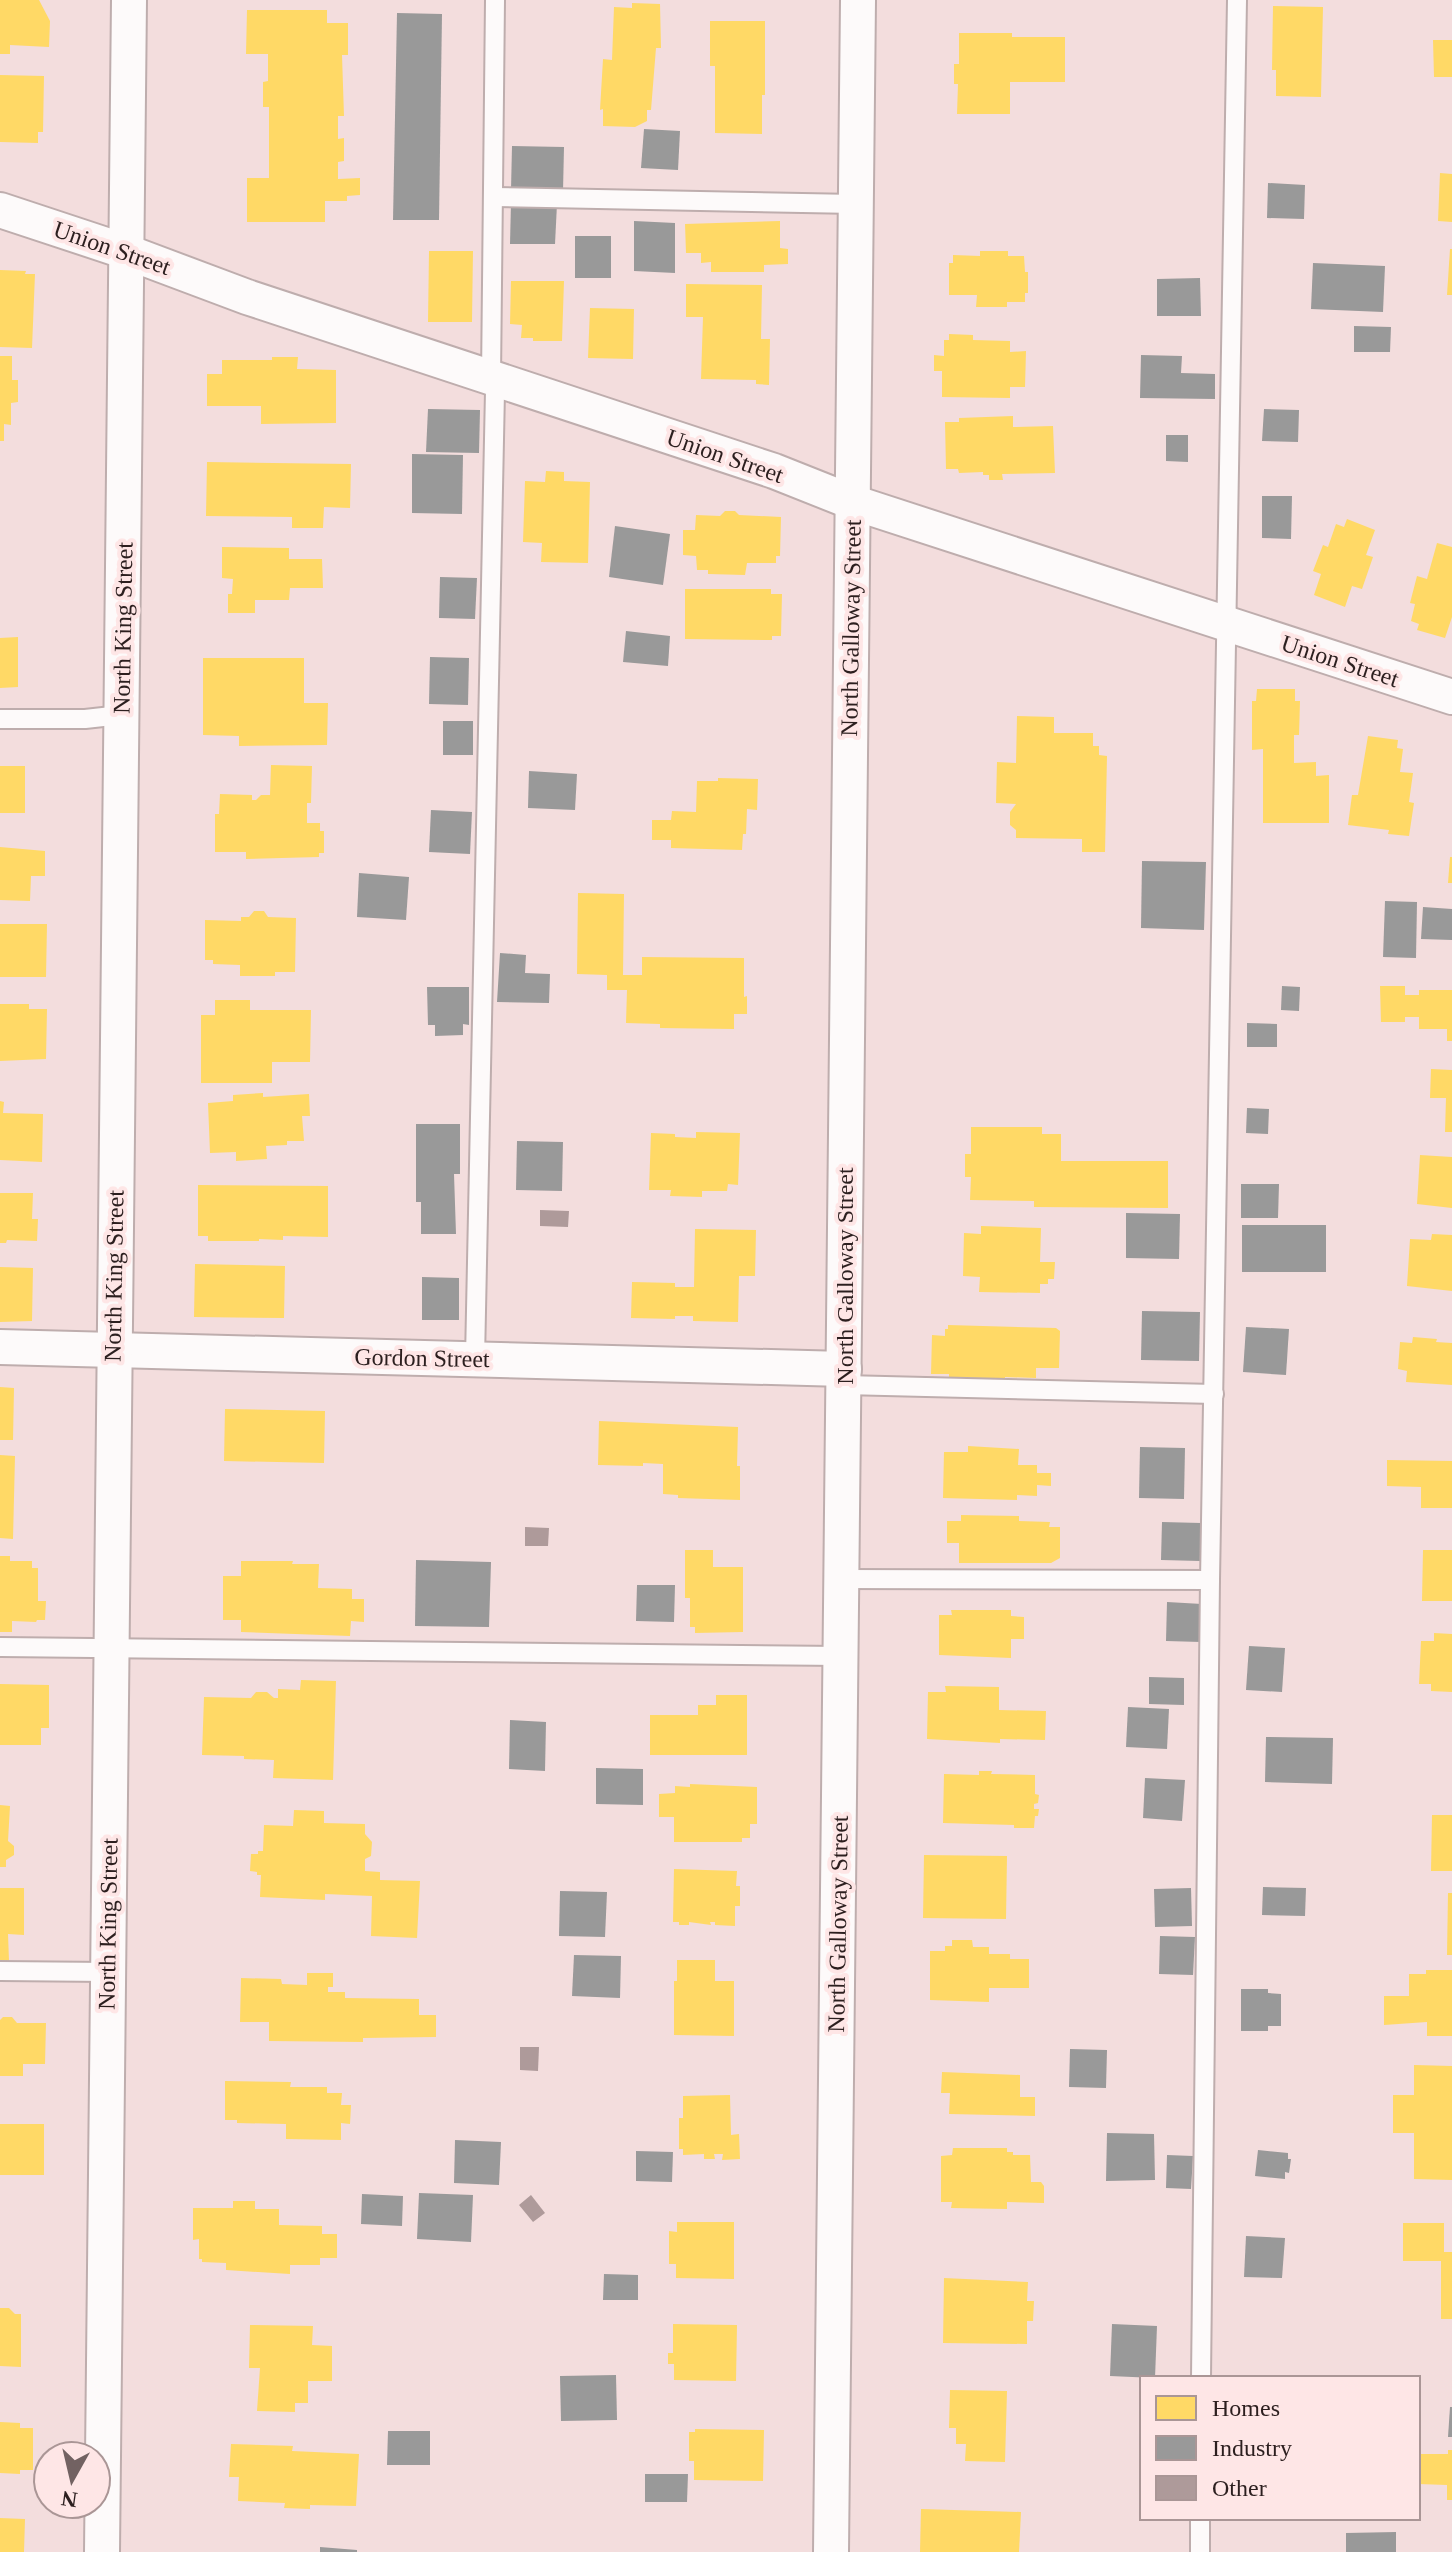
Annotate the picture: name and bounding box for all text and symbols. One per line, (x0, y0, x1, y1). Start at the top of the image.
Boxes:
street label: Union Street (50, 216, 174, 280)
street label: Union Street (663, 424, 787, 488)
street label: North Galloway Street (836, 519, 866, 737)
street label: North King Street (109, 541, 138, 714)
street label: Union Street (1278, 630, 1402, 692)
street label: North Galloway Street (832, 1167, 858, 1385)
street label: North King Street (100, 1189, 129, 1362)
street label: Gordon Street (354, 1344, 490, 1372)
street label: North Galloway Street (823, 1815, 853, 2033)
street label: North King Street (94, 1837, 123, 2010)
legend (1140, 2376, 1420, 2520)
text: Homes (1212, 2395, 1280, 2421)
text: Industry (1212, 2435, 1292, 2461)
north arrow (32, 2440, 112, 2520)
text: Other (1212, 2475, 1267, 2501)
text: N (60, 2486, 79, 2513)

